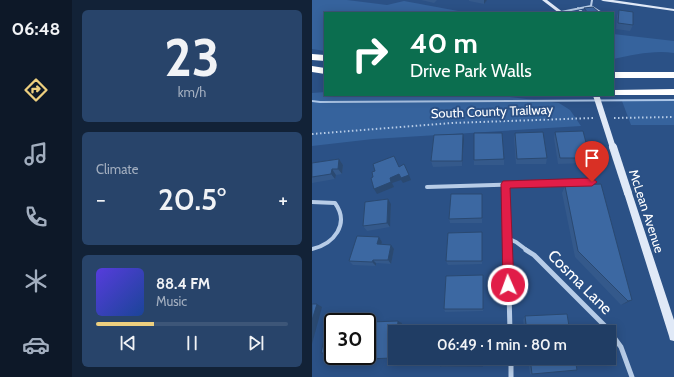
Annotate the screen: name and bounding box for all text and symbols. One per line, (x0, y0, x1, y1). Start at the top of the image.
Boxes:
text: 06:48 (12, 18, 60, 40)
text: 23 (164, 26, 220, 89)
text: 40 m (410, 26, 478, 60)
icon: right (344, 28, 396, 80)
text: Drive Park Walls (410, 60, 532, 82)
icon: directions (22, 76, 50, 104)
text: km/h (178, 84, 206, 100)
street label: South County Trailway (431, 101, 554, 121)
icon: music (22, 140, 50, 168)
pin (575, 141, 609, 182)
icon: arrive (581, 147, 603, 169)
text: Climate (96, 161, 138, 177)
street label: McLean Avenue (626, 167, 668, 255)
text: 20.5° (158, 181, 226, 218)
text: − (96, 186, 106, 213)
text: + (278, 186, 288, 213)
icon: phone (22, 203, 50, 231)
street label: Cosma Lane (544, 246, 616, 318)
position arrow (487, 264, 529, 306)
icon: climate (22, 267, 50, 295)
text: 88.4 FM (156, 275, 210, 293)
text: Music (156, 293, 187, 309)
speed limit sign: 30 (324, 313, 376, 365)
icon: car (22, 331, 50, 359)
icon: previous (117, 332, 139, 354)
icon: pause (181, 332, 203, 354)
icon: next (245, 332, 267, 354)
text: 06:49 · 1 min · 80 m (437, 336, 567, 354)

